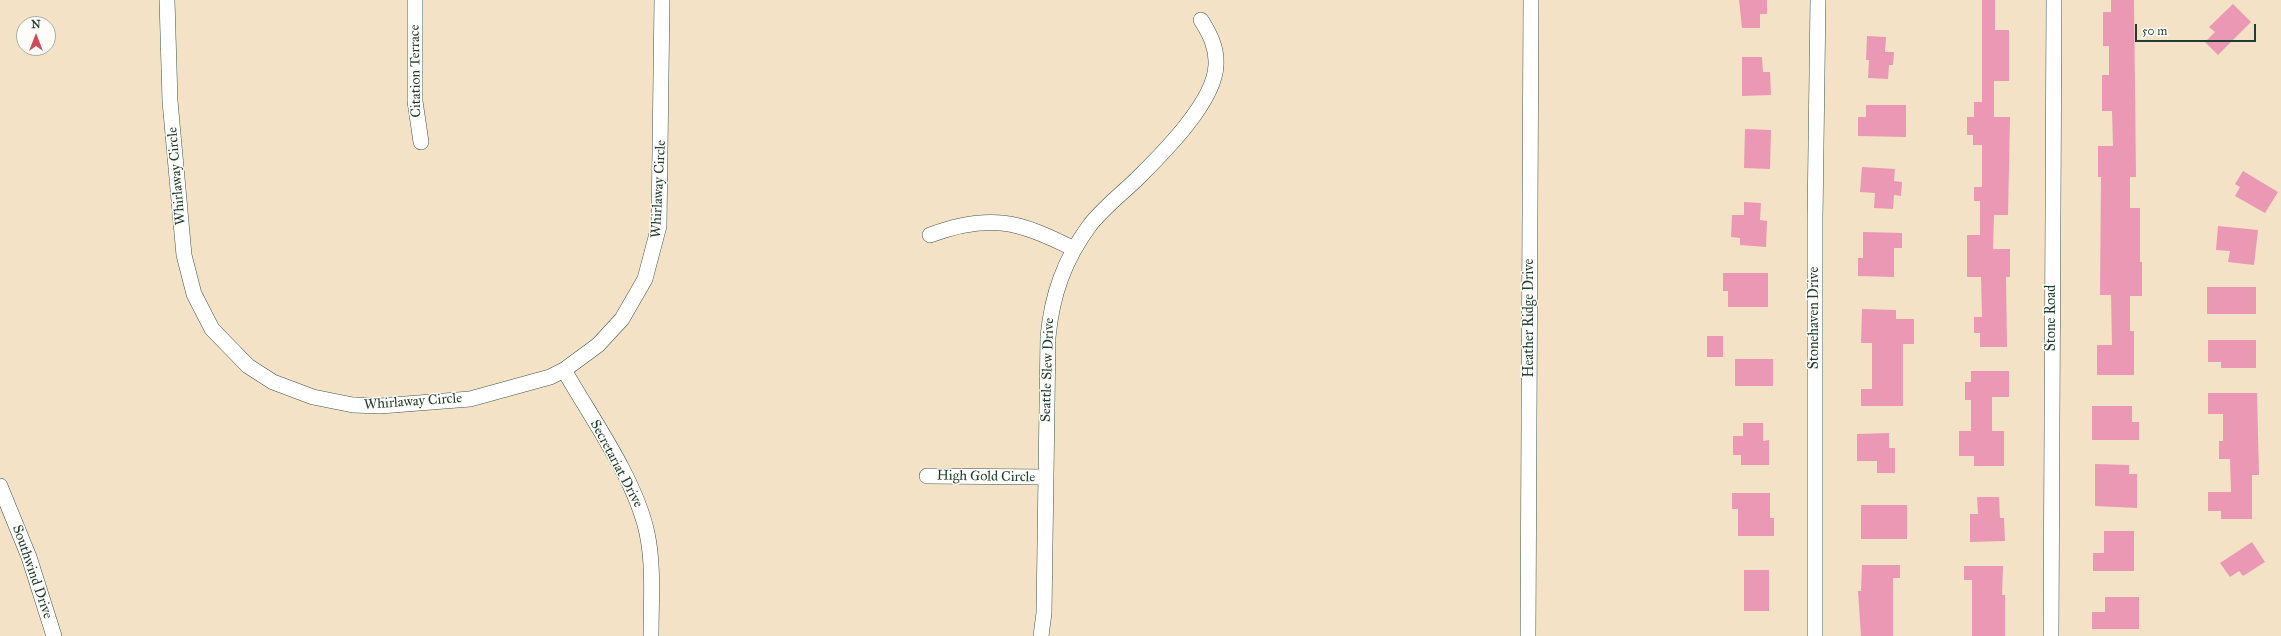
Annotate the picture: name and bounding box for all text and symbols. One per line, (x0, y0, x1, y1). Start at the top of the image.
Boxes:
north arrow (16, 16, 56, 56)
scale bar (2137, 16, 2258, 42)
text: N (31, 18, 41, 31)
street label: Citation Terrace (407, 24, 425, 118)
text: 50 m (2142, 24, 2167, 38)
street label: Whirlaway Circle (164, 126, 190, 226)
street label: Whirlaway Circle (648, 139, 670, 239)
street label: Heather Ridge Drive (1522, 259, 1538, 377)
street label: Stonehaven Drive (1807, 267, 1823, 369)
street label: Stone Road (2044, 285, 2060, 351)
street label: Seattle Slew Drive (1038, 318, 1058, 422)
street label: Whirlaway Circle (363, 390, 463, 414)
street label: Secretariat Drive (586, 417, 646, 511)
street label: High Gold Circle (937, 468, 1035, 486)
street label: Southwind Drive (8, 523, 56, 621)

